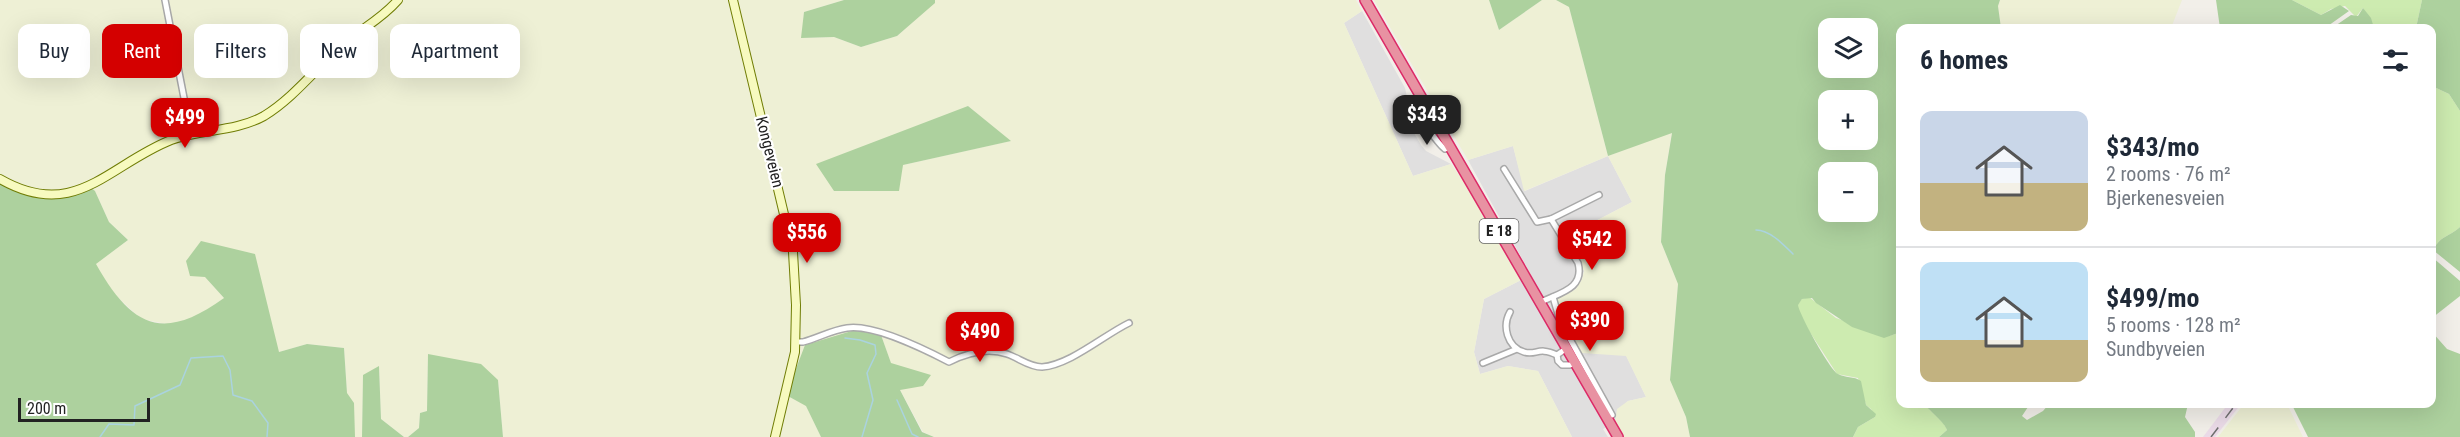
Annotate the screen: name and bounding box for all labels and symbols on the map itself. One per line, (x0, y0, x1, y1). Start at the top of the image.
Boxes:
pin: $343 (1391, 95, 1463, 146)
pin: $499 (149, 98, 221, 149)
street label: Kongeveien (752, 114, 788, 190)
pin: $556 (771, 213, 843, 264)
road number: E 18 (1480, 219, 1518, 243)
pin: $542 (1556, 220, 1628, 271)
pin: $390 (1554, 301, 1626, 352)
pin: $490 (944, 312, 1016, 363)
scale bar (18, 395, 150, 422)

